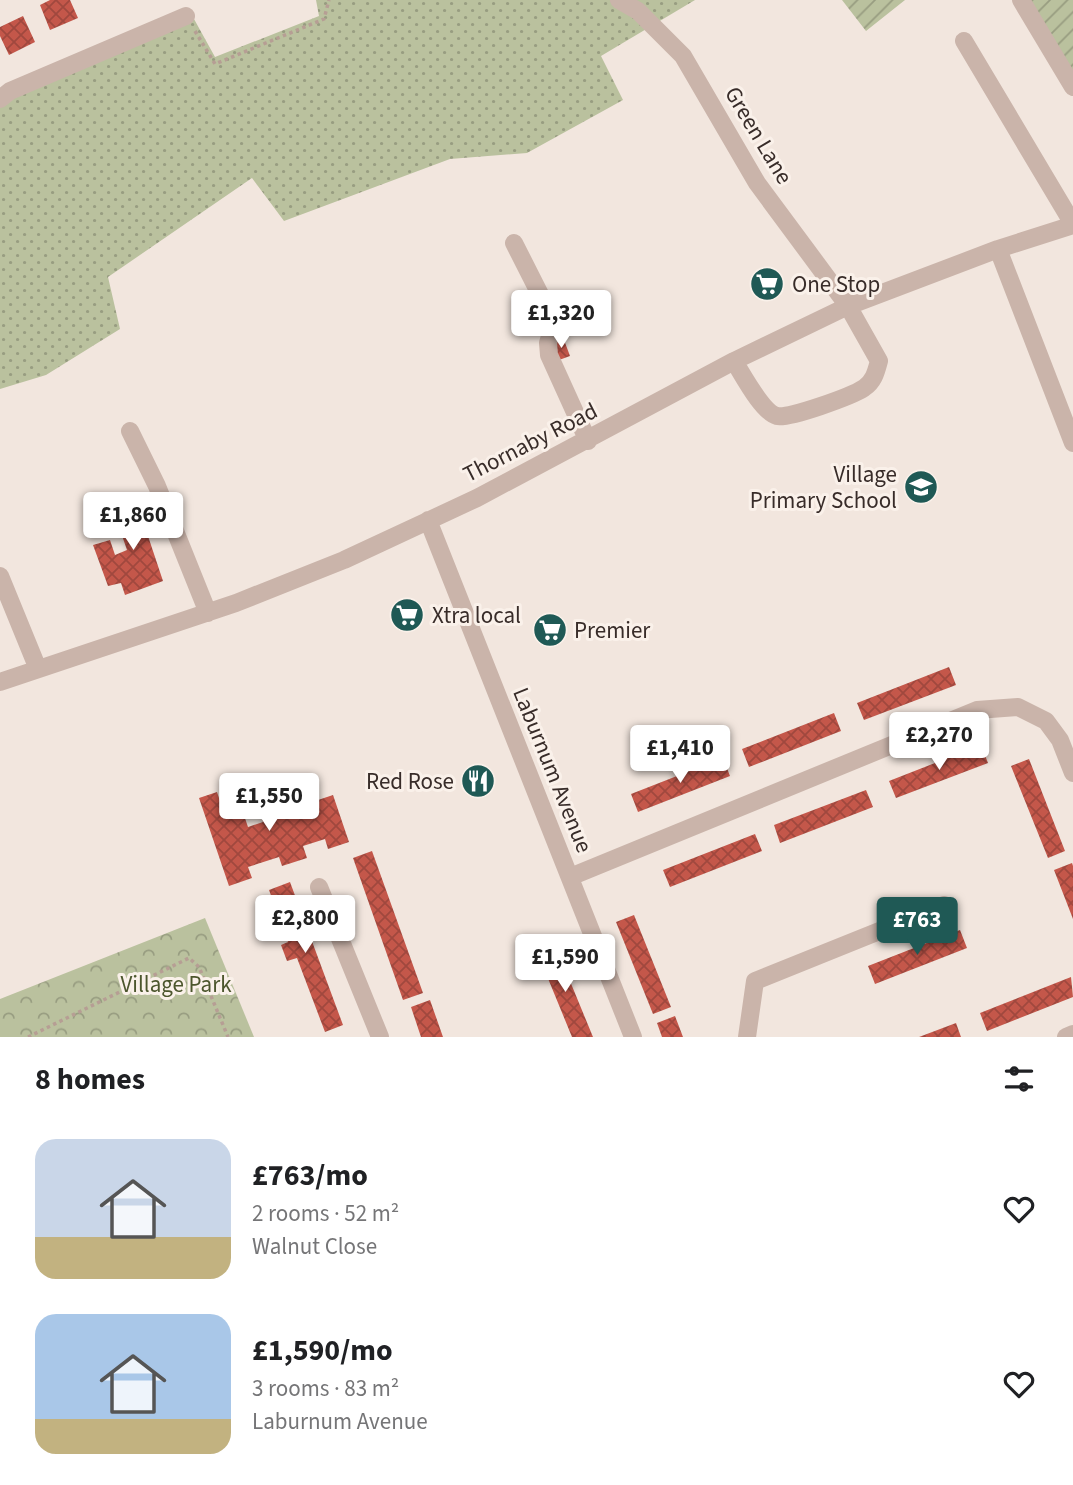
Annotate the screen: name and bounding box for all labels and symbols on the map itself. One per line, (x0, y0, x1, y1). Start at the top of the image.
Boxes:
street label: Green Lane (716, 80, 801, 190)
supermarket icon: One Stop (748, 265, 786, 303)
place label: One Stop (792, 268, 880, 301)
pin: £1,320 (504, 290, 618, 350)
street label: Thornaby Road (457, 394, 603, 490)
place label: Village Primary School (750, 458, 897, 517)
school or university icon: Village Primary School (902, 468, 940, 506)
pin: £1,860 (76, 492, 190, 552)
supermarket icon: Xtra local (388, 596, 426, 634)
place label: Xtra local (432, 599, 521, 632)
supermarket icon: Premier (531, 611, 569, 649)
place label: Premier (574, 614, 651, 647)
street label: Laburnum Avenue (504, 683, 601, 858)
pin: £2,270 (882, 712, 996, 772)
pin: £1,410 (623, 726, 737, 785)
restaurant icon: Red Rose (459, 762, 497, 800)
place label: Red Rose (366, 765, 454, 798)
pin: £1,550 (212, 774, 326, 833)
pin: £2,800 (248, 895, 362, 955)
pin: £763 (876, 898, 958, 957)
pin: £1,590 (508, 934, 622, 994)
park label: Village Park (120, 968, 232, 1001)

